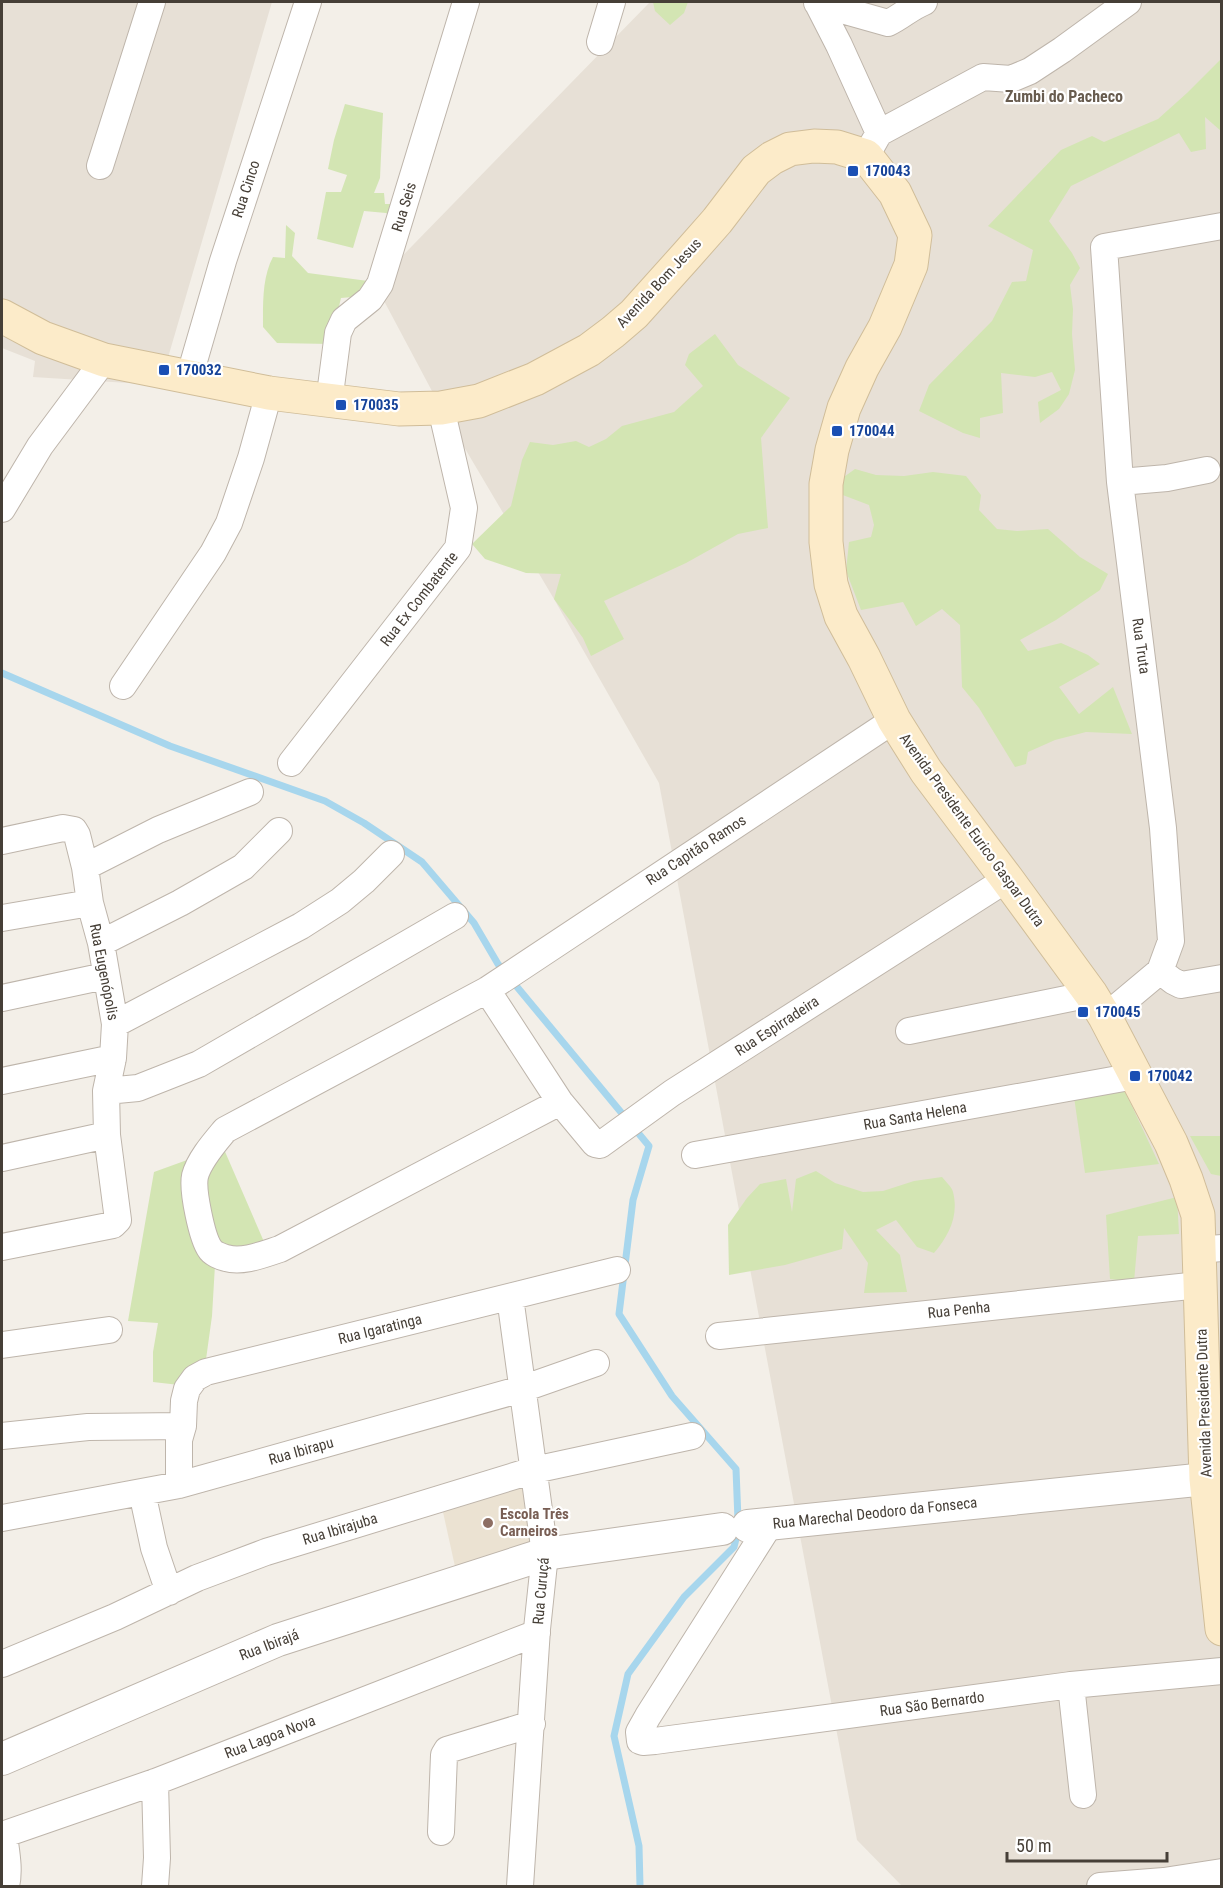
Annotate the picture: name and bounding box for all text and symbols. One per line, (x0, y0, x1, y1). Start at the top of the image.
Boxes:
district label: Zumbi do Pacheco (1005, 87, 1123, 106)
street label: Rua Cinco (228, 158, 264, 220)
place label: 170043 (865, 162, 910, 180)
marker: 170043 (846, 164, 860, 178)
street label: Rua Seis (388, 180, 420, 234)
street label: Avenida Bom Jesus (613, 234, 705, 332)
place label: 170032 (176, 361, 221, 379)
marker: 170032 (157, 363, 171, 377)
place label: 170035 (353, 396, 398, 414)
marker: 170035 (334, 398, 348, 412)
place label: 170044 (849, 422, 895, 440)
marker: 170044 (830, 424, 844, 438)
street label: Rua Ex Combatente (376, 548, 462, 650)
street label: Rua Truta (1128, 617, 1154, 675)
street label: Avenida Presidente Eurico Gaspar Dutra (896, 730, 1048, 930)
street label: Rua Capitão Ramos (643, 811, 750, 889)
street label: Rua Eugenópolis (86, 922, 122, 1022)
street label: Rua Espirradeira (732, 992, 822, 1060)
place label: 170045 (1095, 1003, 1140, 1021)
marker: 170045 (1076, 1005, 1090, 1019)
place label: 170042 (1147, 1067, 1192, 1085)
marker: 170042 (1128, 1069, 1142, 1083)
street label: Rua Santa Helena (862, 1098, 968, 1134)
street label: Rua Penha (927, 1298, 991, 1322)
street label: Rua Igaratinga (336, 1310, 424, 1348)
street label: Avenida Presidente Dutra (1192, 1328, 1216, 1478)
street label: Rua Ibirapu (267, 1433, 335, 1469)
street label: Rua Marechal Deodoro da Fonseca (772, 1493, 978, 1533)
place label: Escola Três Carneiros (500, 1505, 569, 1540)
street label: Rua Ibirajuba (301, 1509, 379, 1549)
marker: Escola Três Carneiros (481, 1516, 495, 1530)
street label: Rua Curuçá (529, 1557, 553, 1625)
street label: Rua Ibirajá (237, 1625, 301, 1665)
street label: Rua São Bernardo (879, 1688, 985, 1720)
street label: Rua Lagoa Nova (222, 1711, 318, 1763)
scale bar (1007, 1825, 1168, 1863)
text: 50 m (1016, 1835, 1051, 1856)

